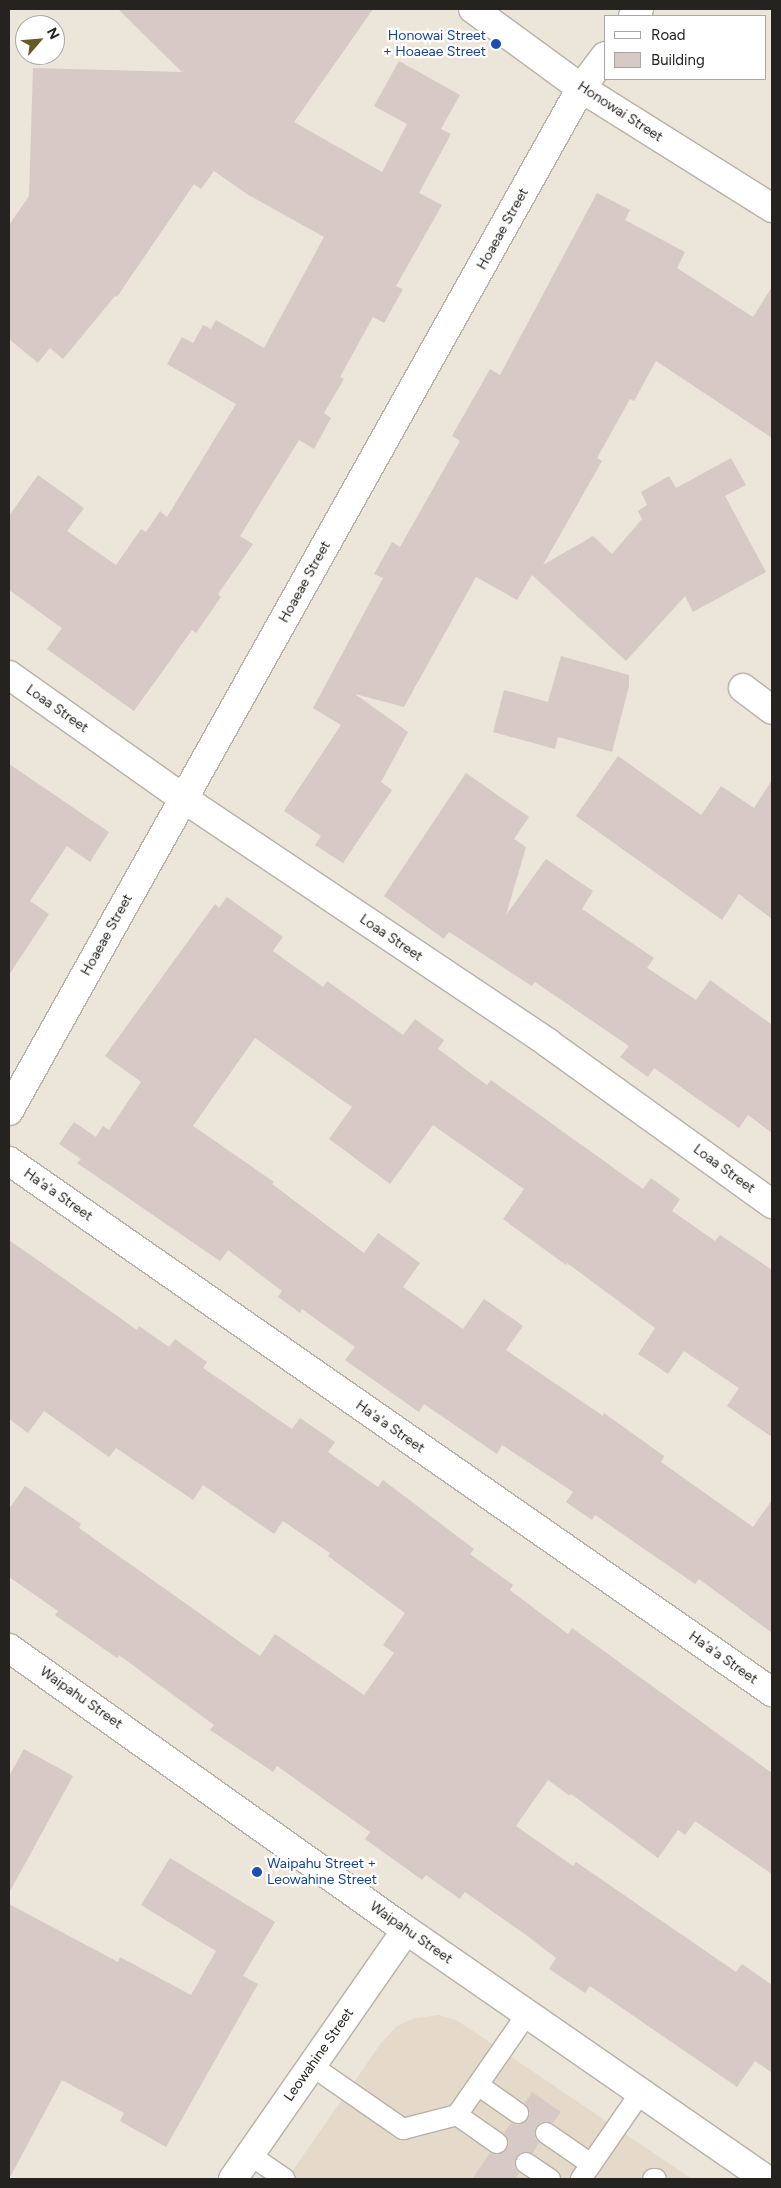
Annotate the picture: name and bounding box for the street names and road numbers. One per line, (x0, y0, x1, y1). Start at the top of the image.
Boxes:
street label: Honowai Street (574, 78, 666, 146)
street label: Hoaeae Street (474, 185, 532, 273)
street label: Hoaeae Street (276, 538, 334, 626)
street label: Loaa Street (23, 681, 91, 737)
street label: Hoaeae Street (78, 891, 136, 979)
street label: Loaa Street (356, 911, 426, 965)
street label: Loaa Street (690, 1141, 758, 1197)
street label: Ha'a'a Street (20, 1165, 96, 1225)
street label: Ha'a'a Street (352, 1397, 428, 1457)
street label: Ha'a'a Street (685, 1628, 761, 1688)
street label: Waipahu Street (36, 1663, 126, 1733)
street label: Waipahu Street (366, 1898, 456, 1968)
street label: Leowahine Street (281, 2005, 357, 2105)

